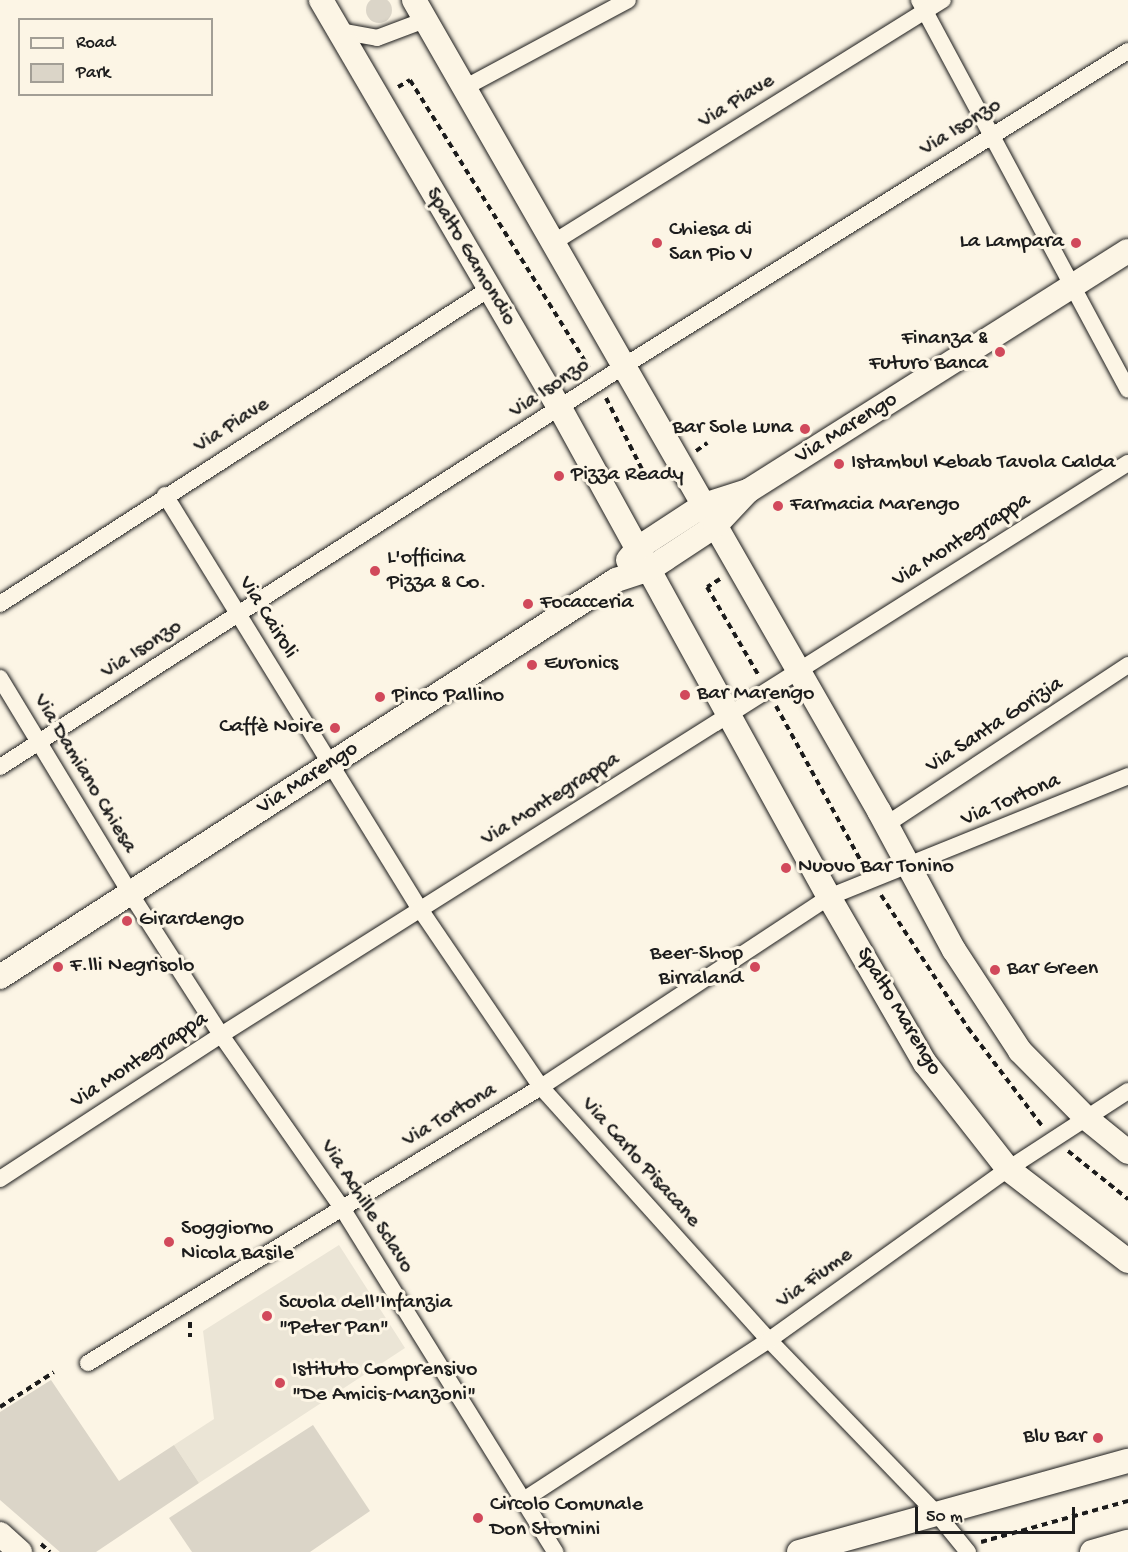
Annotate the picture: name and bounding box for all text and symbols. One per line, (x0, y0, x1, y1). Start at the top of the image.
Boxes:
legend (18, 18, 213, 96)
text: Road (76, 33, 115, 54)
text: Park (76, 63, 110, 84)
street label: Via Piave (694, 68, 780, 136)
street label: Via Isonzo (916, 93, 1006, 163)
street label: Spalto Gamondio (418, 183, 522, 331)
place label: Chiesa di San Pio V (669, 217, 753, 268)
place label: La Lampara (960, 230, 1064, 256)
marker: Chiesa di San Pio V (650, 236, 664, 250)
marker: La Lampara (1069, 236, 1083, 250)
place label: Finanza & Futuro Banca (869, 326, 988, 378)
marker: Finanza & Futuro Banca (993, 345, 1007, 359)
street label: Via Isonzo (505, 353, 595, 425)
street label: Via Marengo (791, 387, 903, 471)
street label: Via Piave (189, 392, 275, 460)
place label: Bar Sole Luna (672, 416, 793, 442)
marker: Bar Sole Luna (798, 422, 812, 436)
place label: Istambul Kebab Tavola Calda (851, 451, 1115, 477)
marker: Istambul Kebab Tavola Calda (832, 457, 846, 471)
place label: Pizza Ready (571, 463, 684, 489)
marker: Pizza Ready (552, 469, 566, 483)
street label: Via Montegrappa (888, 488, 1036, 594)
place label: Farmacia Marengo (790, 493, 960, 519)
marker: Farmacia Marengo (771, 499, 785, 513)
place label: L'officina Pizza & Co. (387, 545, 486, 596)
marker: L'officina Pizza & Co. (368, 564, 382, 578)
street label: Via Cairoli (231, 572, 303, 664)
place label: Focacceria (540, 591, 633, 617)
marker: Focacceria (521, 597, 535, 611)
street label: Via Isonzo (97, 614, 187, 686)
place label: Euronics (544, 652, 618, 678)
marker: Euronics (525, 658, 539, 672)
street label: Via Santa Gorizia (921, 672, 1069, 780)
place label: Bar Marengo (697, 682, 814, 708)
place label: Pinco Pallino (392, 684, 504, 710)
marker: Bar Marengo (678, 688, 692, 702)
street label: Via Damiano Chiesa (26, 690, 142, 858)
marker: Pinco Pallino (373, 690, 387, 704)
place label: Caffè Noire (219, 715, 323, 741)
marker: Caffè Noire (328, 721, 342, 735)
street label: Via Marengo (252, 736, 364, 822)
street label: Via Montegrappa (477, 747, 625, 853)
street label: Via Tortona (957, 768, 1065, 834)
place label: Nuovo Bar Tonino (798, 855, 954, 881)
marker: Nuovo Bar Tonino (779, 861, 793, 875)
place label: Girardengo (139, 908, 244, 934)
marker: Girardengo (120, 914, 134, 928)
place label: Beer-Shop Birraland (650, 941, 743, 992)
street label: Spalto Marengo (849, 943, 947, 1081)
place label: F.lli Negrisolo (70, 954, 194, 980)
place label: Bar Green (1007, 957, 1098, 983)
marker: F.lli Negrisolo (51, 960, 65, 974)
marker: Beer-Shop Birraland (748, 960, 762, 974)
marker: Bar Green (988, 963, 1002, 977)
street label: Via Montegrappa (66, 1007, 214, 1115)
street label: Via Tortona (398, 1078, 502, 1154)
street label: Via Carlo Pisacane (574, 1092, 706, 1234)
street label: Via Achille Sclavo (313, 1135, 419, 1279)
place label: Soggiorno Nicola Basile (181, 1216, 294, 1268)
marker: Soggiorno Nicola Basile (162, 1235, 176, 1249)
street label: Via Fiume (772, 1243, 858, 1315)
place label: Scuola dell'Infanzia "Peter Pan" (279, 1290, 452, 1342)
marker: Scuola dell'Infanzia "Peter Pan" (260, 1309, 274, 1323)
place label: Istituto Comprensivo "De Amicis-Manzoni" (292, 1357, 477, 1408)
marker: Istituto Comprensivo "De Amicis-Manzoni" (273, 1376, 287, 1390)
place label: Blu Bar (1023, 1425, 1086, 1451)
marker: Blu Bar (1091, 1431, 1105, 1445)
place label: Circolo Comunale Don Stornini (490, 1492, 643, 1544)
scale bar (918, 1495, 1078, 1533)
text: 50 m (926, 1507, 963, 1528)
marker: Circolo Comunale Don Stornini (471, 1511, 485, 1525)

